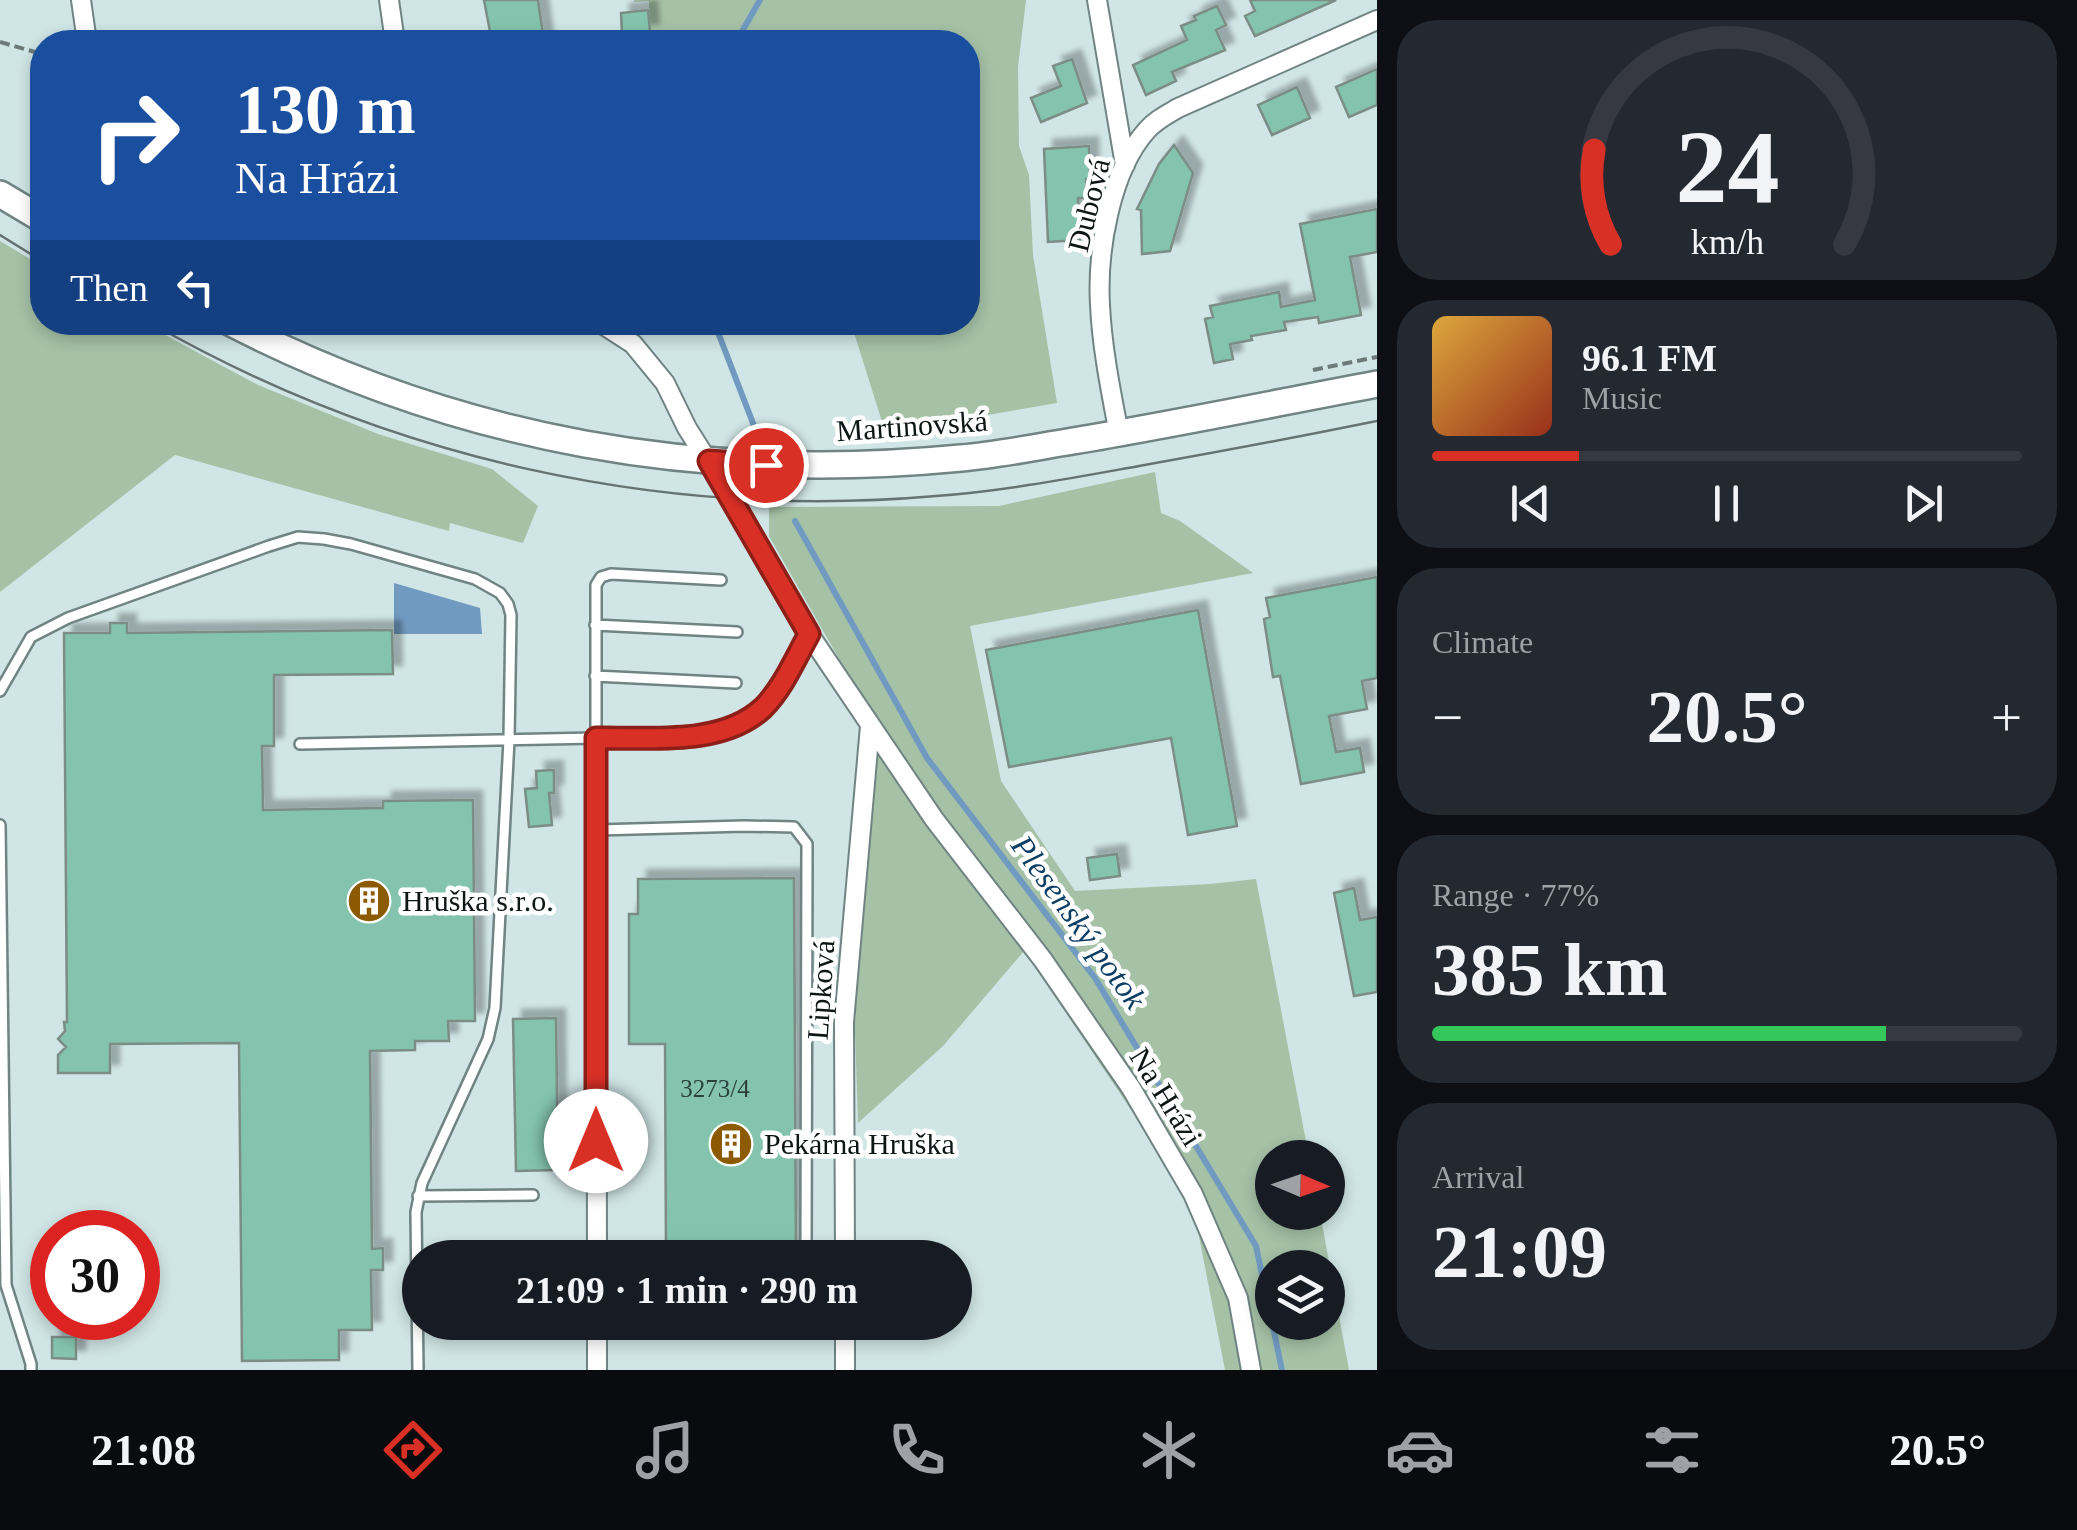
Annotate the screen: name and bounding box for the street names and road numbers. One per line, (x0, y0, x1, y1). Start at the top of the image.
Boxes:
street label: Dubová (1061, 155, 1116, 255)
street label: Martinovská (835, 404, 989, 447)
street label: Lipková (801, 939, 840, 1041)
street label: Na Hrázi (1124, 1042, 1209, 1152)

